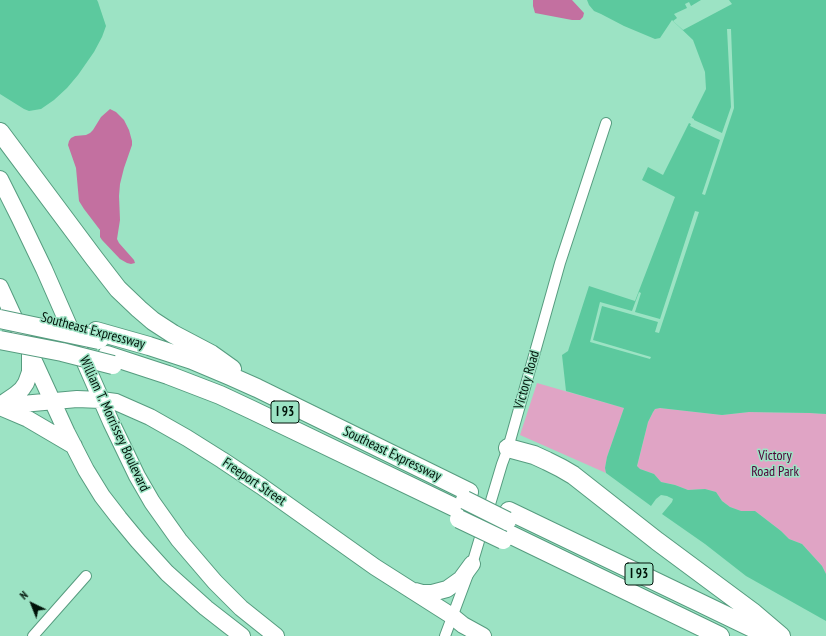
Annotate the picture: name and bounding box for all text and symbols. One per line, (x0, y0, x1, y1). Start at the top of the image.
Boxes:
street label: Southeast Expressway (39, 309, 147, 353)
street label: Victory Road (511, 349, 543, 411)
street label: William T. Morrissey Boulevard (75, 354, 153, 494)
road number: I 93 (271, 401, 299, 423)
street label: Southeast Expressway (340, 423, 444, 485)
park label: Victory Road Park (751, 448, 799, 480)
street label: Freeport Street (219, 455, 289, 509)
road number: I 93 (625, 563, 653, 585)
north arrow (12, 584, 52, 624)
text: N (17, 588, 31, 602)

